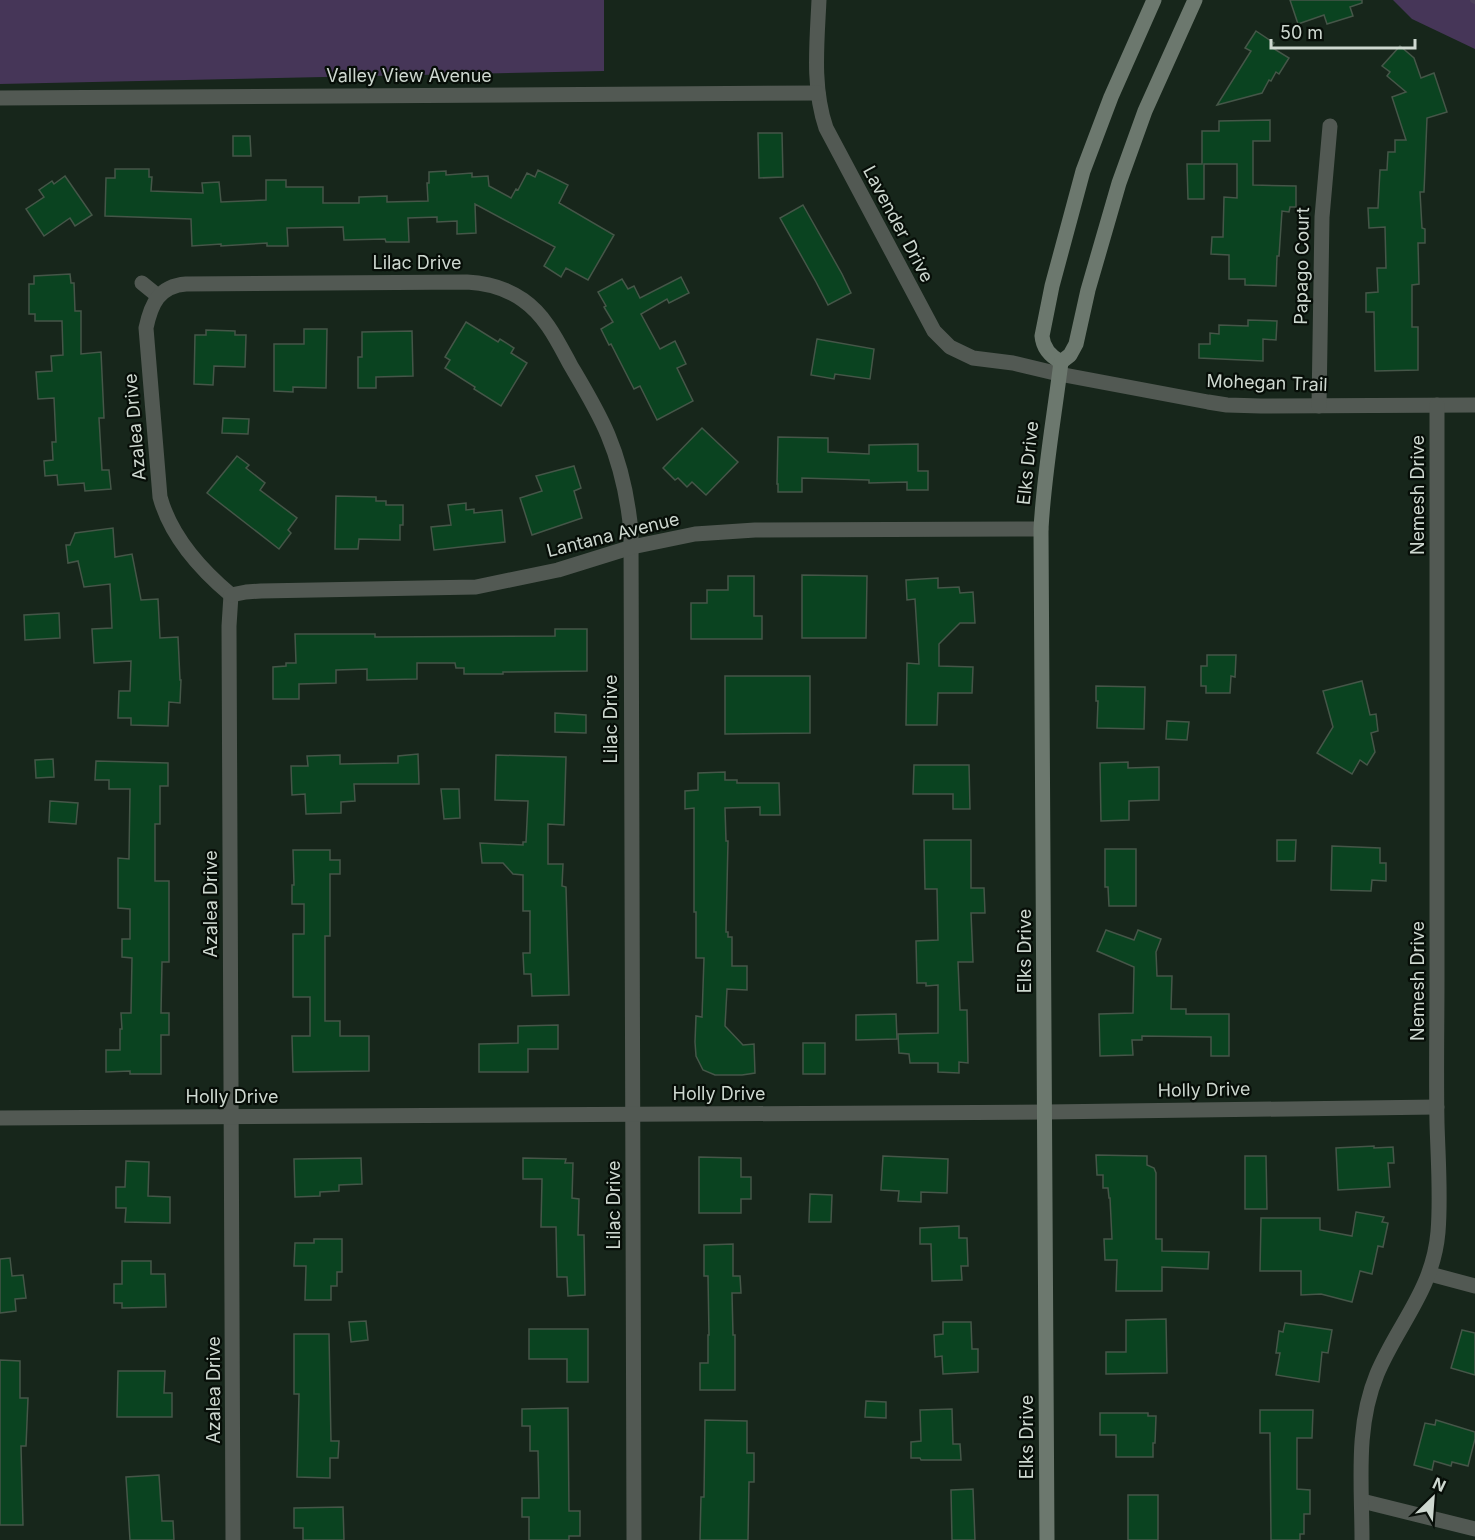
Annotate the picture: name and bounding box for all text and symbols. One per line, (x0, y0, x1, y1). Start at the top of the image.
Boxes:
scale bar (1271, 12, 1415, 50)
text: 50 m (1280, 22, 1323, 43)
street label: Valley View Avenue (326, 65, 492, 86)
street label: Lavender Drive (859, 162, 938, 286)
street label: Papago Court (1290, 207, 1313, 325)
street label: Lilac Drive (372, 252, 462, 273)
street label: Mohegan Trail (1206, 370, 1328, 395)
street label: Azalea Drive (119, 373, 150, 481)
street label: Elks Drive (1013, 420, 1042, 506)
street label: Nemesh Drive (1407, 435, 1428, 555)
street label: Lantana Avenue (544, 508, 681, 561)
street label: Lilac Drive (600, 674, 621, 764)
street label: Azalea Drive (200, 850, 221, 958)
street label: Elks Drive (1014, 909, 1035, 993)
street label: Nemesh Drive (1407, 921, 1428, 1041)
street label: Holly Drive (1157, 1078, 1251, 1101)
street label: Holly Drive (673, 1083, 765, 1104)
street label: Holly Drive (186, 1086, 278, 1107)
street label: Lilac Drive (603, 1160, 624, 1250)
street label: Azalea Drive (203, 1336, 224, 1444)
street label: Elks Drive (1016, 1395, 1037, 1479)
north arrow (1403, 1468, 1463, 1528)
text: N (1430, 1473, 1449, 1496)

